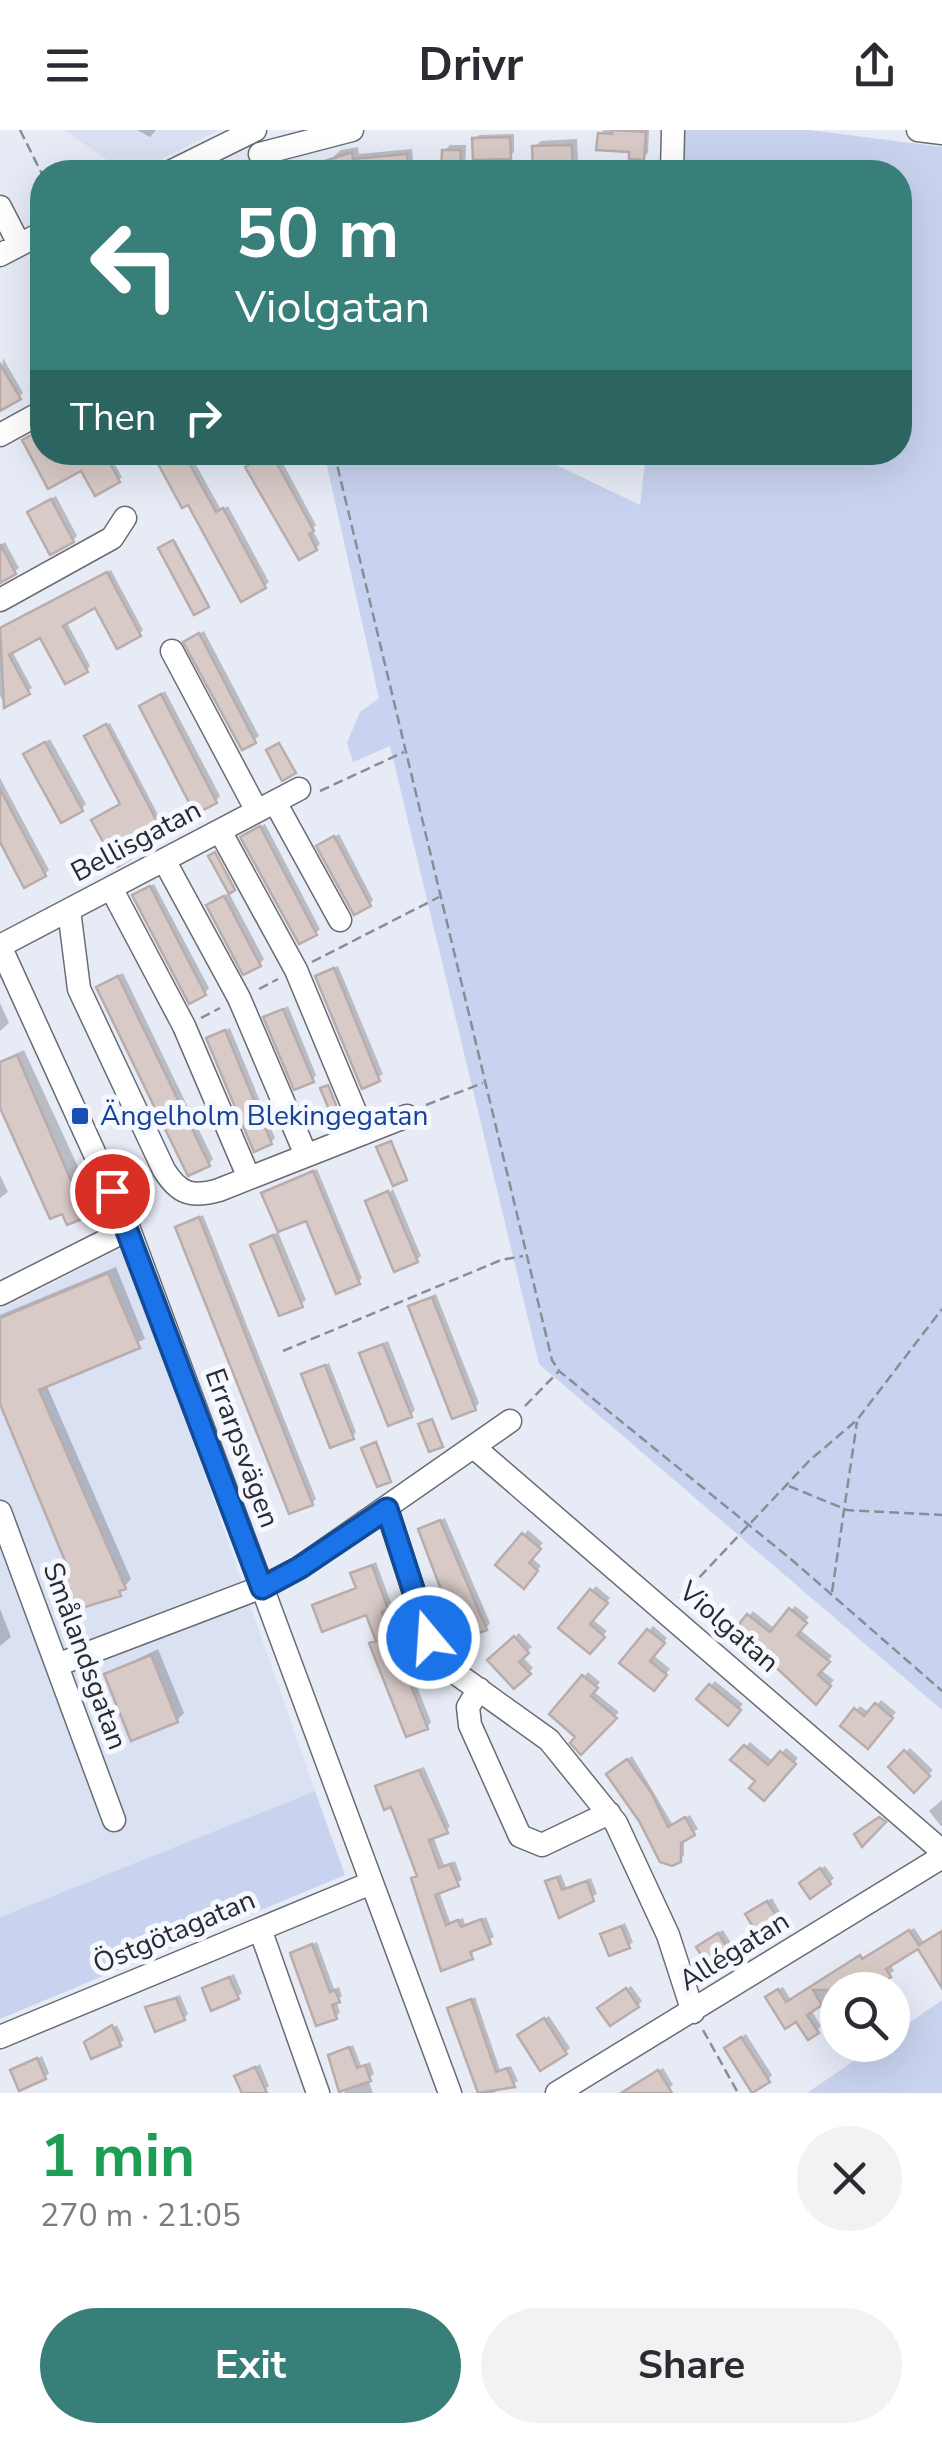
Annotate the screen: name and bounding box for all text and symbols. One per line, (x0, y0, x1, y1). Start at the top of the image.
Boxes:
text: Drivr (419, 35, 523, 96)
icon: menu (40, 38, 95, 93)
icon: share (847, 38, 902, 93)
text: 50 m (235, 186, 399, 282)
icon: left (70, 200, 200, 330)
text: Violgatan (235, 277, 430, 338)
icon: right (176, 390, 231, 445)
text: Then (70, 392, 156, 443)
street label: Bellisgatan (64, 791, 208, 891)
place label: Ängelholm Blekingegatan (100, 1097, 428, 1135)
marker: Ängelholm Blekingegatan (69, 1105, 91, 1127)
pin (70, 1149, 155, 1234)
icon: arrive (85, 1164, 140, 1219)
street label: Errarpsvägen (196, 1363, 288, 1533)
street label: Smålandsgatan (34, 1557, 136, 1755)
street label: Violgatan (670, 1572, 787, 1681)
position arrow (377, 1586, 481, 1690)
street label: Östgötagatan (87, 1881, 261, 1983)
street label: Allégatan (672, 1902, 796, 2000)
map controls (820, 1972, 910, 2062)
button: search (820, 1972, 910, 2062)
text: 1 min (40, 2115, 195, 2197)
button: close (797, 2126, 902, 2231)
text: 270 m · 21:05 (40, 2194, 241, 2237)
button: Exit (40, 2308, 461, 2423)
button: Share (481, 2308, 902, 2423)

